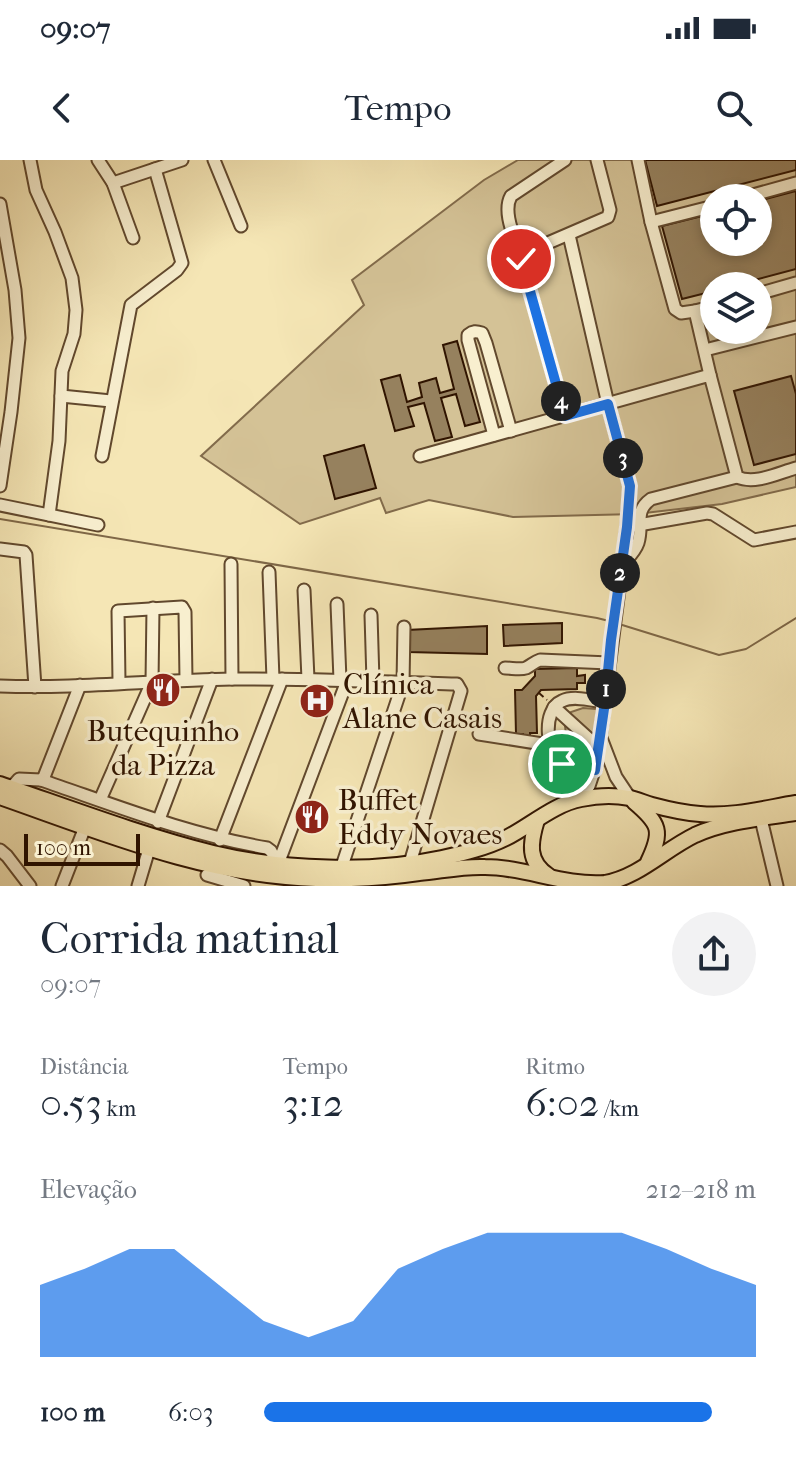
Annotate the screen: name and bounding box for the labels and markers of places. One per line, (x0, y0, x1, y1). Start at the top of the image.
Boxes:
pin (487, 225, 555, 293)
pin: 4 (541, 381, 581, 421)
pin: 3 (603, 438, 643, 478)
pin: 2 (600, 553, 640, 593)
place label: Clínica Alane Casais (342, 667, 502, 736)
pin: 1 (586, 669, 626, 709)
restaurant icon: Butequinho da Pizza (144, 671, 182, 709)
hospital icon: Clínica Alane Casais (298, 682, 336, 720)
place label: Butequinho da Pizza (87, 714, 239, 783)
pin (528, 730, 596, 798)
place label: Buffet Eddy Novaes (338, 783, 502, 852)
restaurant icon: Buffet Eddy Novaes (293, 798, 331, 836)

